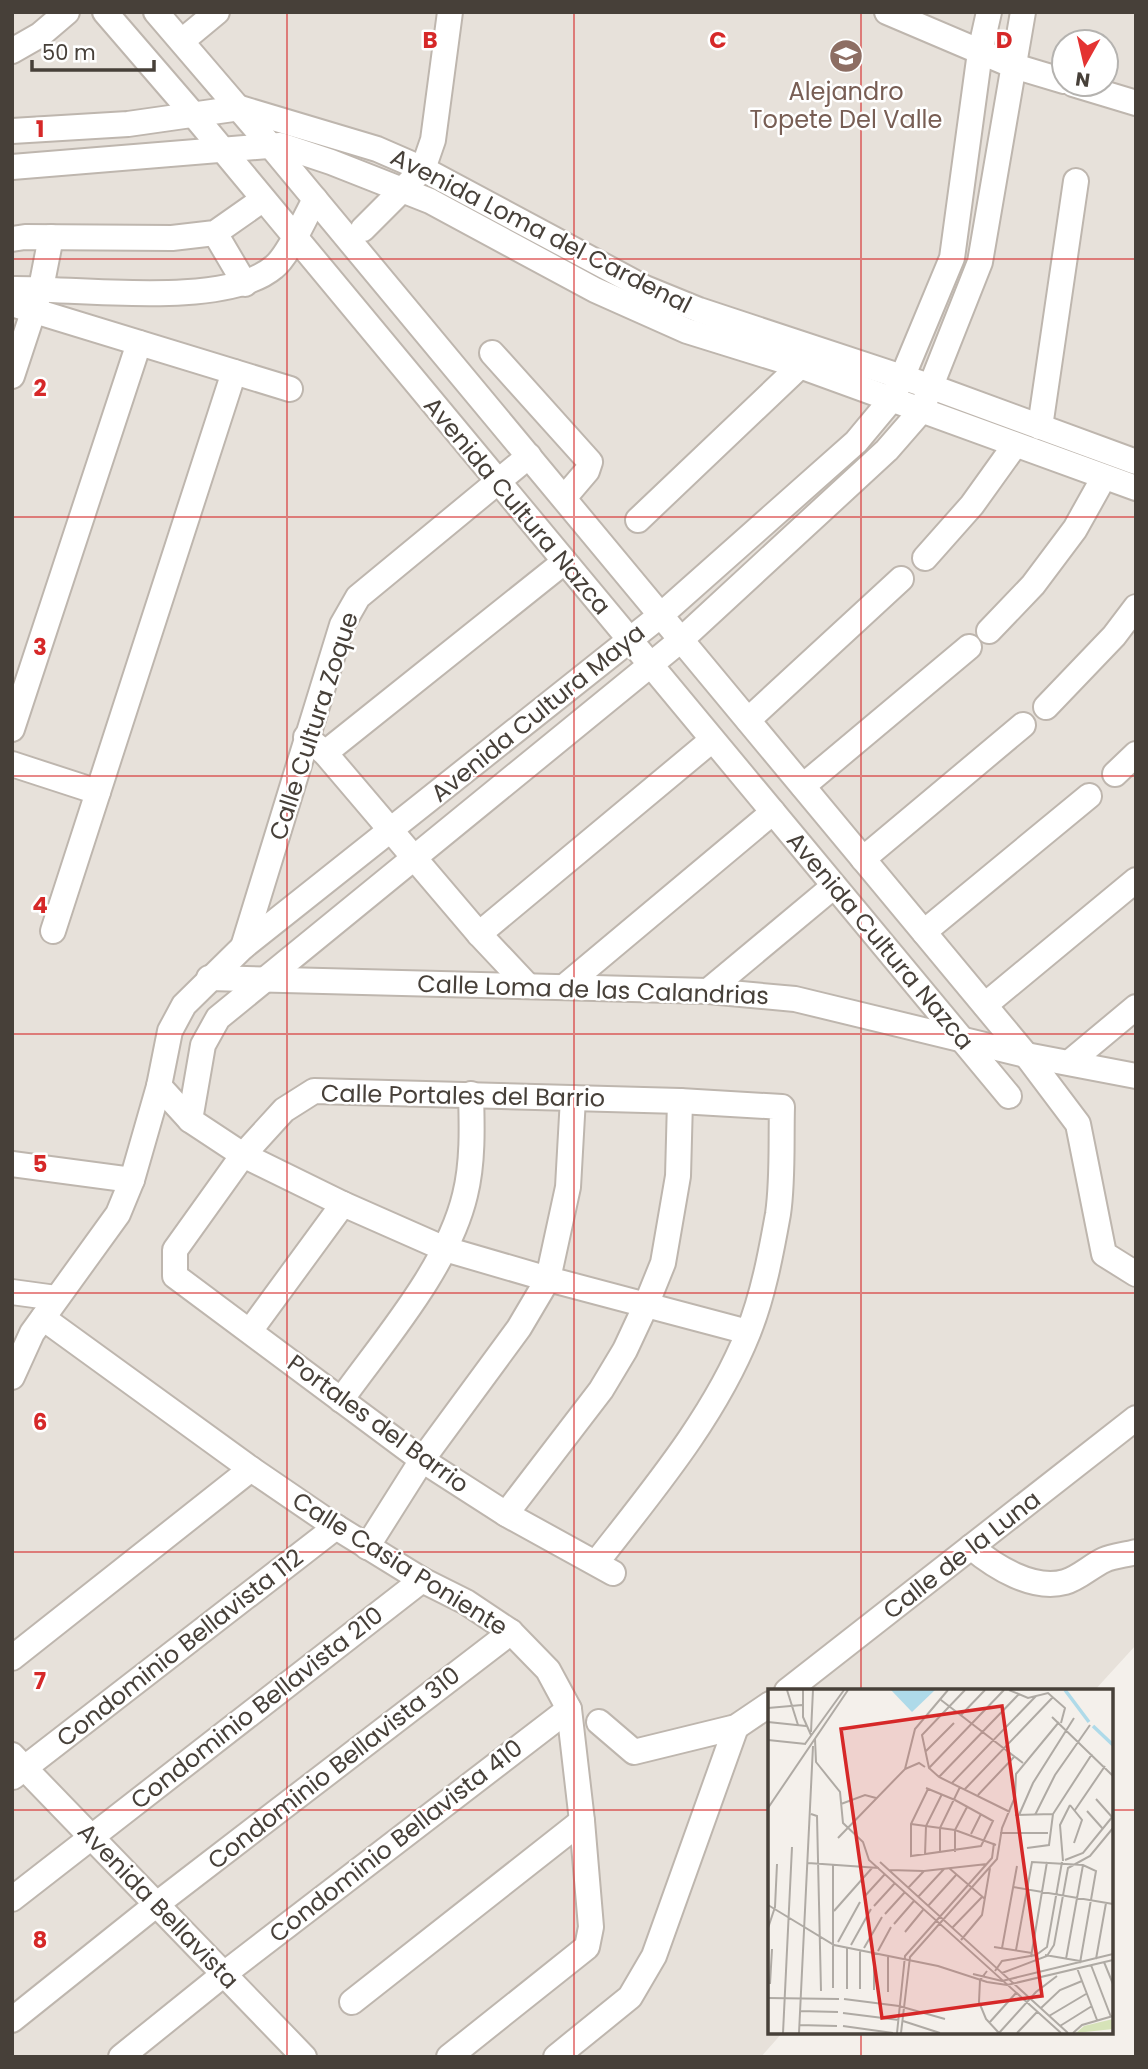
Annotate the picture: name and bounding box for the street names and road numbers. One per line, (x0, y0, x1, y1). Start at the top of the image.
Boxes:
street label: Avenida Loma del Cardenal (385, 140, 697, 321)
street label: Avenida Cultura Nazca (416, 390, 618, 622)
street label: Calle Cultura Zoque (261, 608, 366, 844)
street label: Avenida Cultura Maya (424, 616, 652, 809)
street label: Avenida Cultura Nazca (779, 825, 981, 1057)
street label: Calle Loma de las Calandrias (417, 967, 769, 1012)
street label: Calle Portales del Barrio (321, 1077, 605, 1114)
street label: Portales del Barrio (281, 1347, 476, 1501)
street label: Calle de la Luna (876, 1483, 1047, 1626)
street label: Calle Casia Poniente (286, 1484, 514, 1643)
street label: Condominio Bellavista 112 (50, 1541, 310, 1754)
street label: Condominio Bellavista 210 (124, 1599, 390, 1817)
street label: Condominio Bellavista 310 (200, 1658, 467, 1877)
street label: Condominio Bellavista 410 (262, 1731, 529, 1950)
street label: Avenida Bellavista (70, 1815, 246, 1996)

